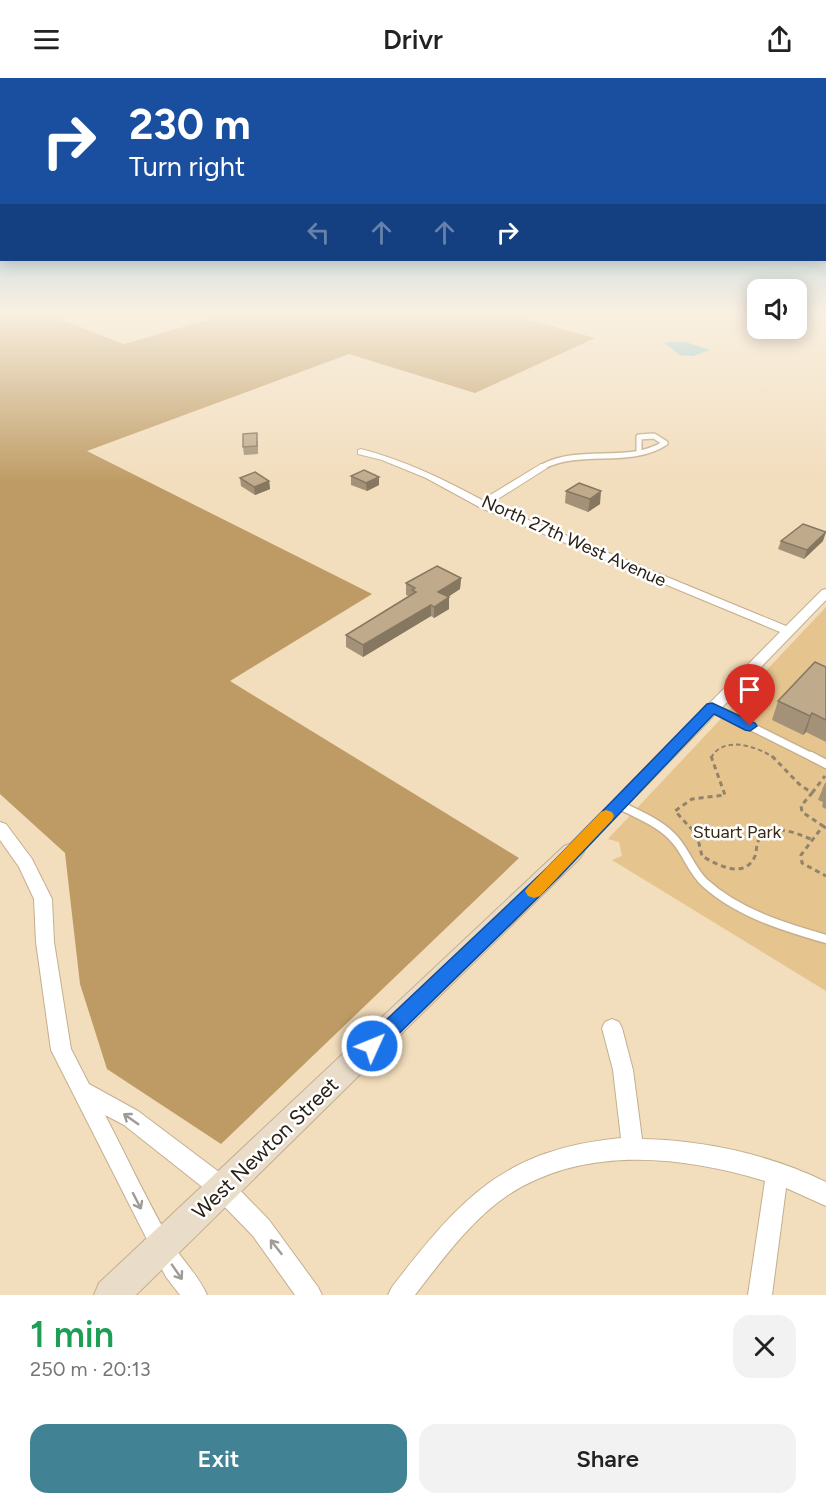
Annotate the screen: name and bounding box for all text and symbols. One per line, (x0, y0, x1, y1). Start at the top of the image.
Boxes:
icon: menu (30, 23, 63, 56)
text: Drivr (383, 23, 443, 56)
icon: share (763, 23, 796, 56)
text: 230 m (129, 99, 251, 150)
icon: right (30, 102, 108, 180)
text: Turn right (129, 150, 245, 183)
icon: left (302, 216, 335, 249)
icon: ahead (365, 216, 398, 249)
icon: ahead (428, 216, 461, 249)
icon: right (491, 216, 524, 249)
map controls (747, 279, 807, 339)
button: sound (747, 279, 807, 339)
street label: North 27th West Avenue (478, 490, 670, 592)
pin (724, 664, 775, 726)
icon: arrive (733, 673, 766, 706)
park label: Stuart Park (693, 821, 782, 843)
position arrow (340, 1014, 404, 1078)
street label: West Newton Street (187, 1072, 343, 1224)
one-way arrow (123, 1113, 139, 1125)
one-way arrow (132, 1192, 143, 1210)
one-way arrow (270, 1240, 283, 1256)
one-way arrow (171, 1263, 183, 1279)
text: 1 min (30, 1313, 114, 1356)
button: close (733, 1315, 796, 1378)
text: 250 m · 20:13 (30, 1357, 151, 1381)
button: Exit (30, 1424, 407, 1493)
button: Share (419, 1424, 796, 1493)

